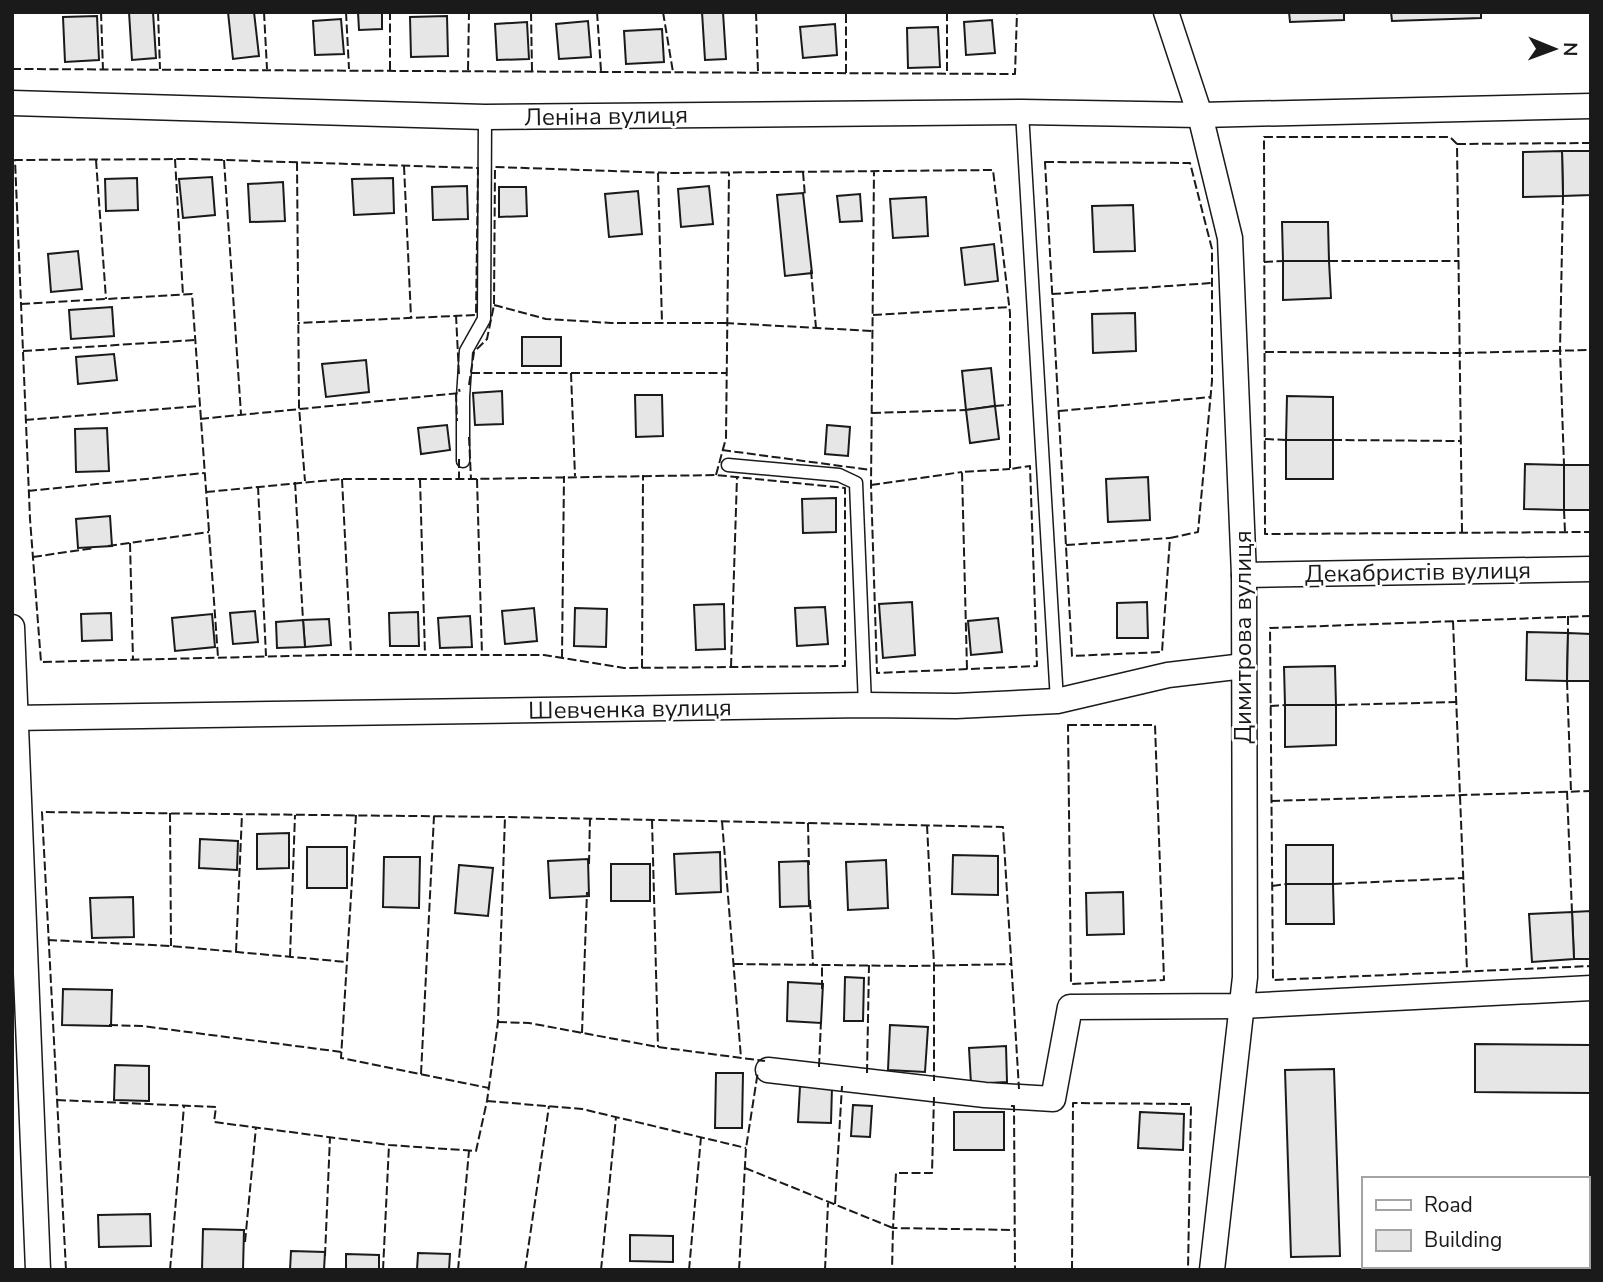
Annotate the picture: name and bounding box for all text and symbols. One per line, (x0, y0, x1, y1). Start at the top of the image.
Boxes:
north arrow (1519, 14, 1589, 84)
text: N (1557, 42, 1583, 57)
street label: Леніна вулиця (524, 99, 688, 133)
street label: Димитрова вулиця (1227, 530, 1259, 744)
street label: Декабристів вулиця (1305, 554, 1531, 590)
street label: Шевченка вулиця (528, 691, 732, 727)
legend (1362, 1177, 1589, 1268)
text: Road (1424, 1191, 1473, 1219)
text: Building (1424, 1226, 1502, 1254)

